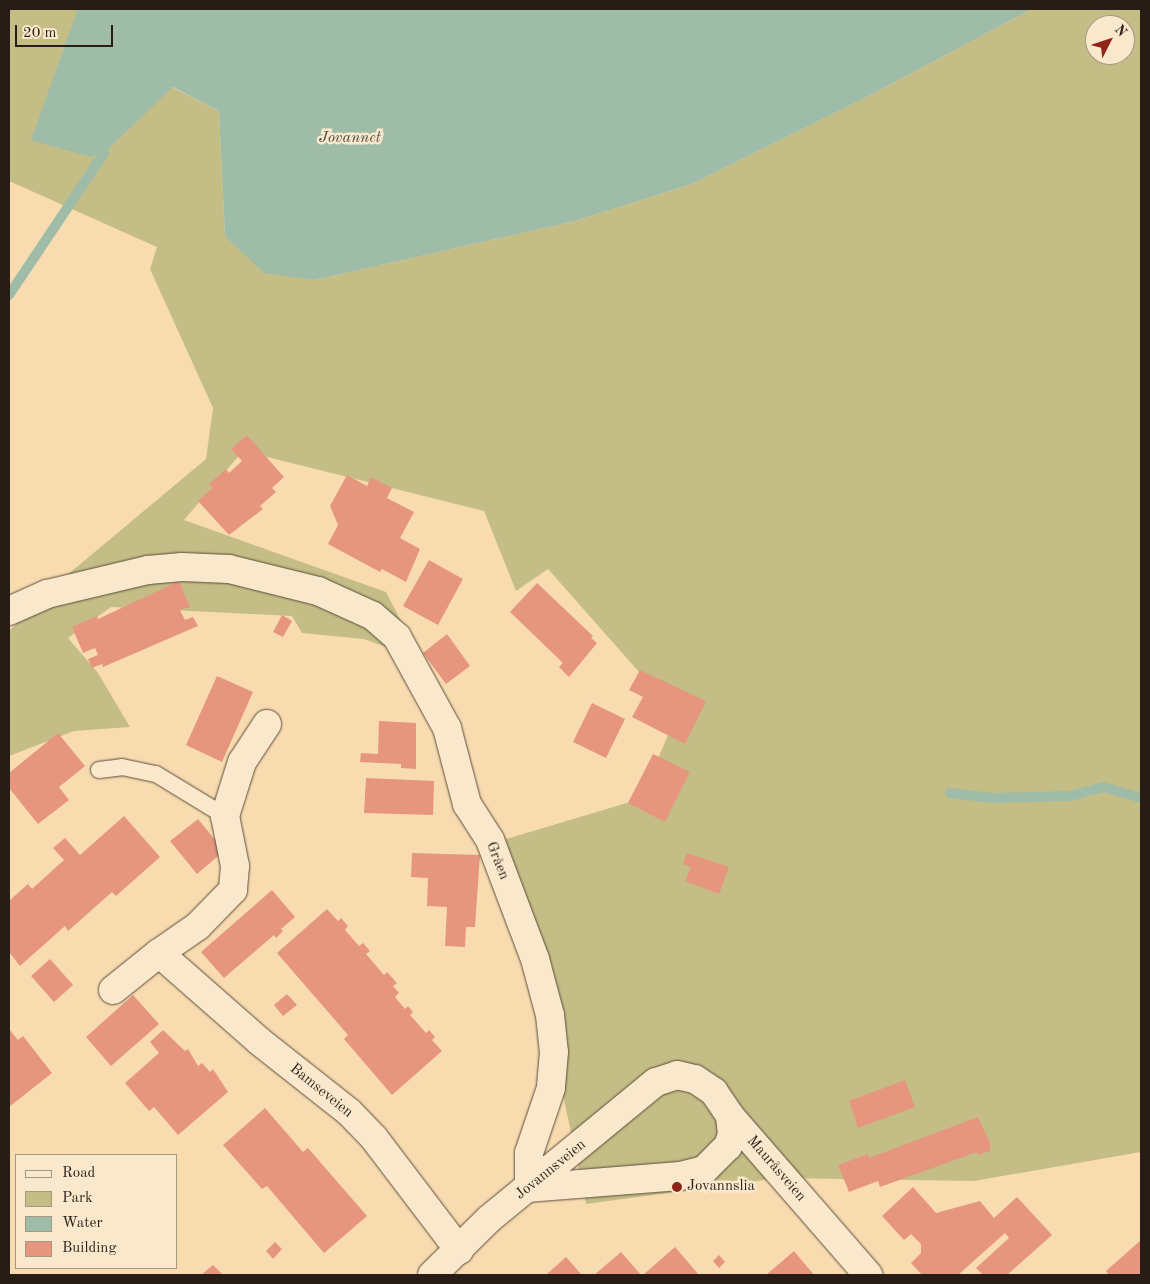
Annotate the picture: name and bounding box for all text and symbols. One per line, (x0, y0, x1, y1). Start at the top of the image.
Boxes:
scale bar (18, 15, 115, 47)
north arrow (1085, 15, 1135, 65)
text: N (1112, 22, 1129, 39)
text: 20 m (23, 26, 57, 41)
water label: Jovannet (319, 128, 381, 148)
street label: Gråen (481, 839, 513, 883)
street label: Bamseveien (286, 1060, 356, 1122)
street label: Mauråsveien (743, 1132, 809, 1206)
street label: Jovannsveien (512, 1136, 590, 1204)
legend (15, 1154, 178, 1269)
text: Road (62, 1166, 95, 1181)
place label: Jovannslia (687, 1178, 755, 1196)
marker: Jovannslia (671, 1181, 683, 1193)
text: Park (62, 1191, 93, 1206)
text: Water (62, 1216, 103, 1231)
text: Building (62, 1241, 117, 1256)

